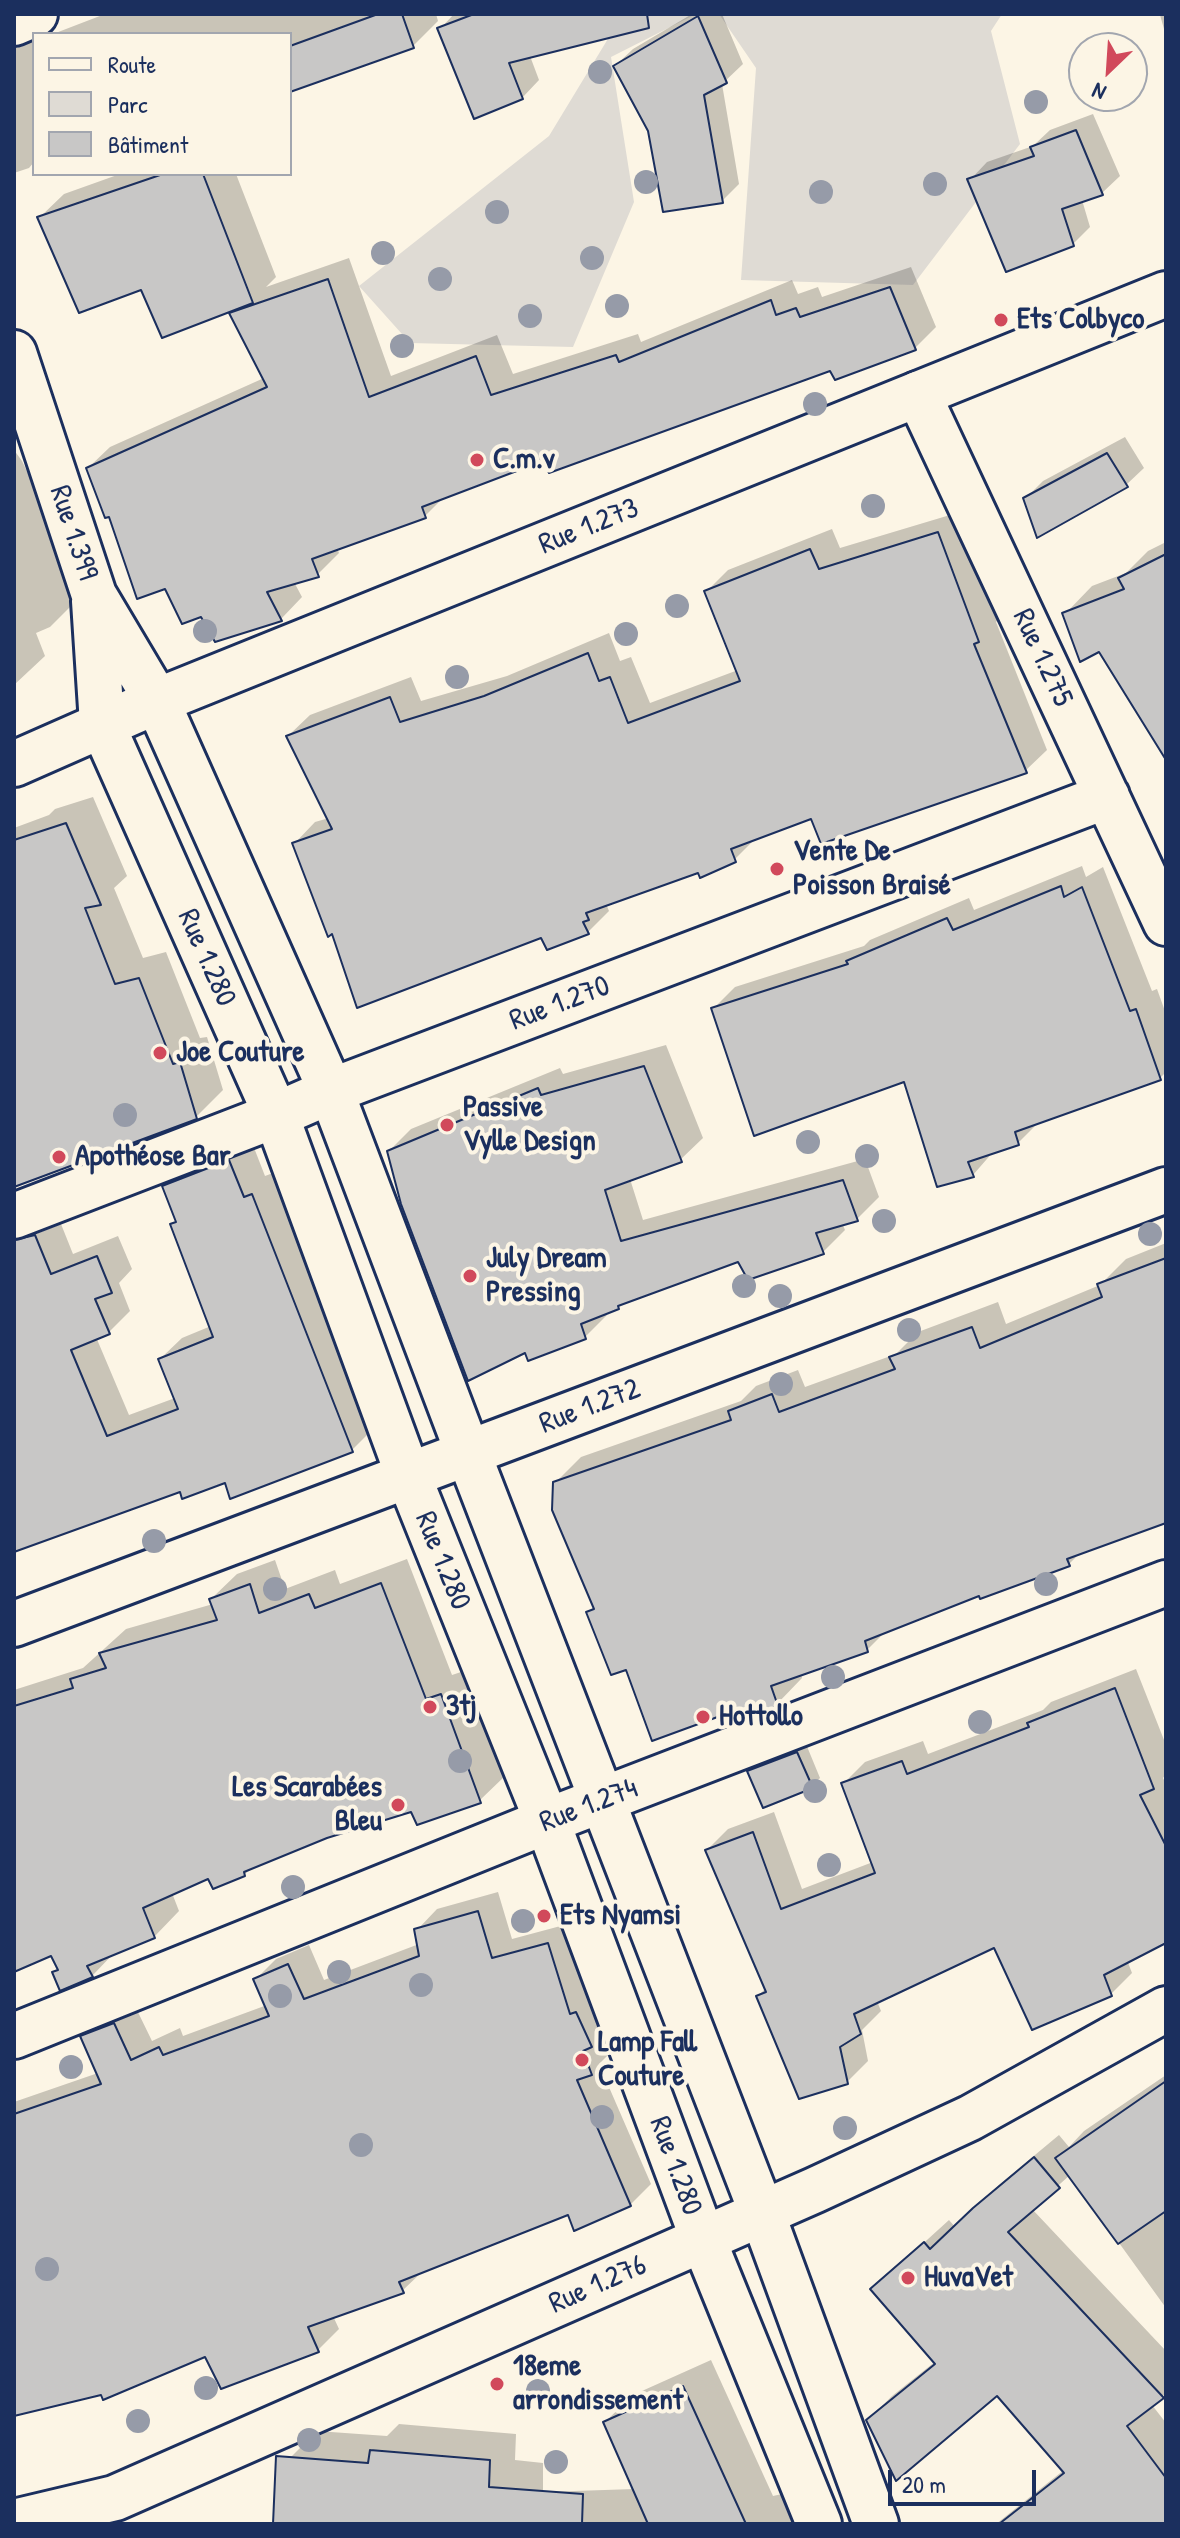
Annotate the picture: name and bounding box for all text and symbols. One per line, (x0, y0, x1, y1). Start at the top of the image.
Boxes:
legend (32, 32, 292, 176)
north arrow (1068, 32, 1148, 112)
text: Route (108, 48, 156, 80)
text: N (1087, 76, 1110, 108)
text: Parc (108, 88, 148, 120)
text: Bâtiment (108, 128, 188, 160)
place label: Ets Colbyco (1017, 302, 1144, 338)
marker: Ets Colbyco (992, 311, 1010, 329)
place label: C.m.v (493, 442, 555, 478)
marker: C.m.v (468, 451, 486, 469)
street label: Rue 1.399 (41, 481, 105, 585)
street label: Rue 1.273 (534, 491, 644, 563)
street label: Rue 1.275 (1004, 604, 1080, 712)
place label: Vente De Poisson Braisé (793, 834, 951, 904)
marker: Vente De Poisson Braisé (768, 860, 786, 878)
street label: Rue 1.280 (169, 904, 243, 1012)
street label: Rue 1.270 (505, 969, 615, 1039)
place label: Joe Couture (176, 1035, 304, 1071)
marker: Joe Couture (151, 1044, 169, 1062)
place label: Passive Vylle Design (463, 1090, 596, 1160)
marker: Passive Vylle Design (438, 1116, 456, 1134)
place label: Apothéose Bar (75, 1139, 230, 1175)
marker: Apothéose Bar (50, 1148, 68, 1166)
place label: July Dream Pressing (486, 1241, 607, 1312)
marker: July Dream Pressing (461, 1267, 479, 1285)
street label: Rue 1.272 (535, 1371, 645, 1443)
street label: Rue 1.280 (406, 1507, 478, 1615)
place label: 3tj (446, 1689, 477, 1725)
marker: 3tj (421, 1698, 439, 1716)
place label: Hottollo (719, 1699, 803, 1735)
marker: Hottollo (694, 1708, 712, 1726)
place label: Les Scarabées Bleu (232, 1770, 382, 1840)
street label: Rue 1.274 (535, 1771, 643, 1841)
marker: Les Scarabées Bleu (389, 1796, 407, 1814)
place label: Ets Nyamsi (560, 1898, 681, 1934)
marker: Ets Nyamsi (535, 1907, 553, 1925)
place label: Lamp Fall Couture (598, 2025, 697, 2096)
marker: Lamp Fall Couture (573, 2051, 591, 2069)
street label: Rue 1.280 (641, 2112, 709, 2220)
street label: Rue 1.276 (544, 2248, 652, 2322)
place label: HuvaVet (924, 2260, 1013, 2296)
marker: HuvaVet (899, 2269, 917, 2287)
place label: 18eme arrondissement (513, 2349, 683, 2420)
marker: 18eme arrondissement (488, 2375, 506, 2393)
scale bar (892, 2454, 1040, 2504)
text: 20 m (902, 2468, 946, 2500)

